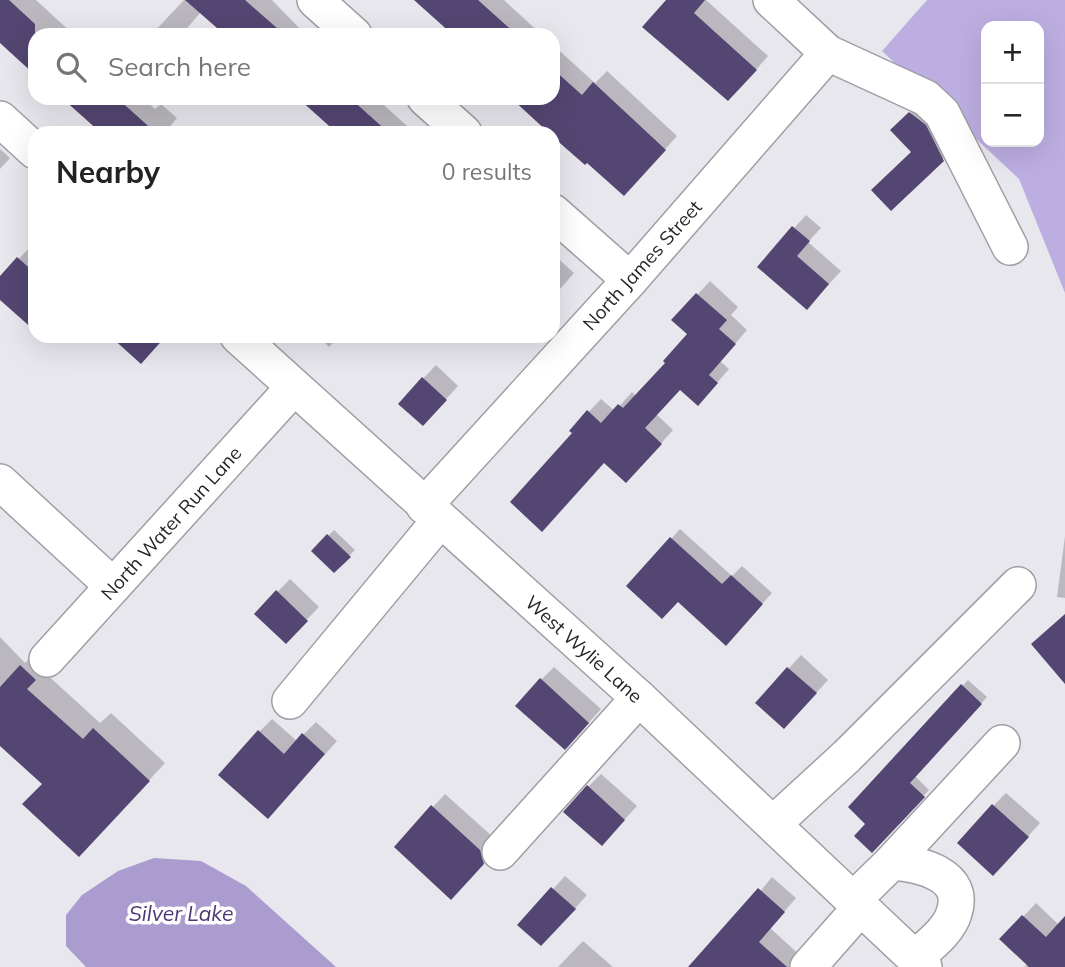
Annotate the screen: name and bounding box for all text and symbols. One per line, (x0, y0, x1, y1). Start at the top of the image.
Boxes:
map controls (981, 21, 1044, 147)
button: + (981, 21, 1044, 84)
search box (28, 28, 560, 105)
icon: search (52, 48, 90, 86)
text: Search here (108, 50, 251, 83)
button: − (981, 84, 1044, 147)
text: Nearby (56, 153, 160, 191)
text: 0 results (442, 157, 532, 186)
street label: North James Street (577, 195, 707, 335)
street label: North Water Run Lane (96, 441, 246, 605)
street label: West Wylie Lane (520, 590, 648, 708)
water label: Silver Lake (129, 900, 233, 926)

